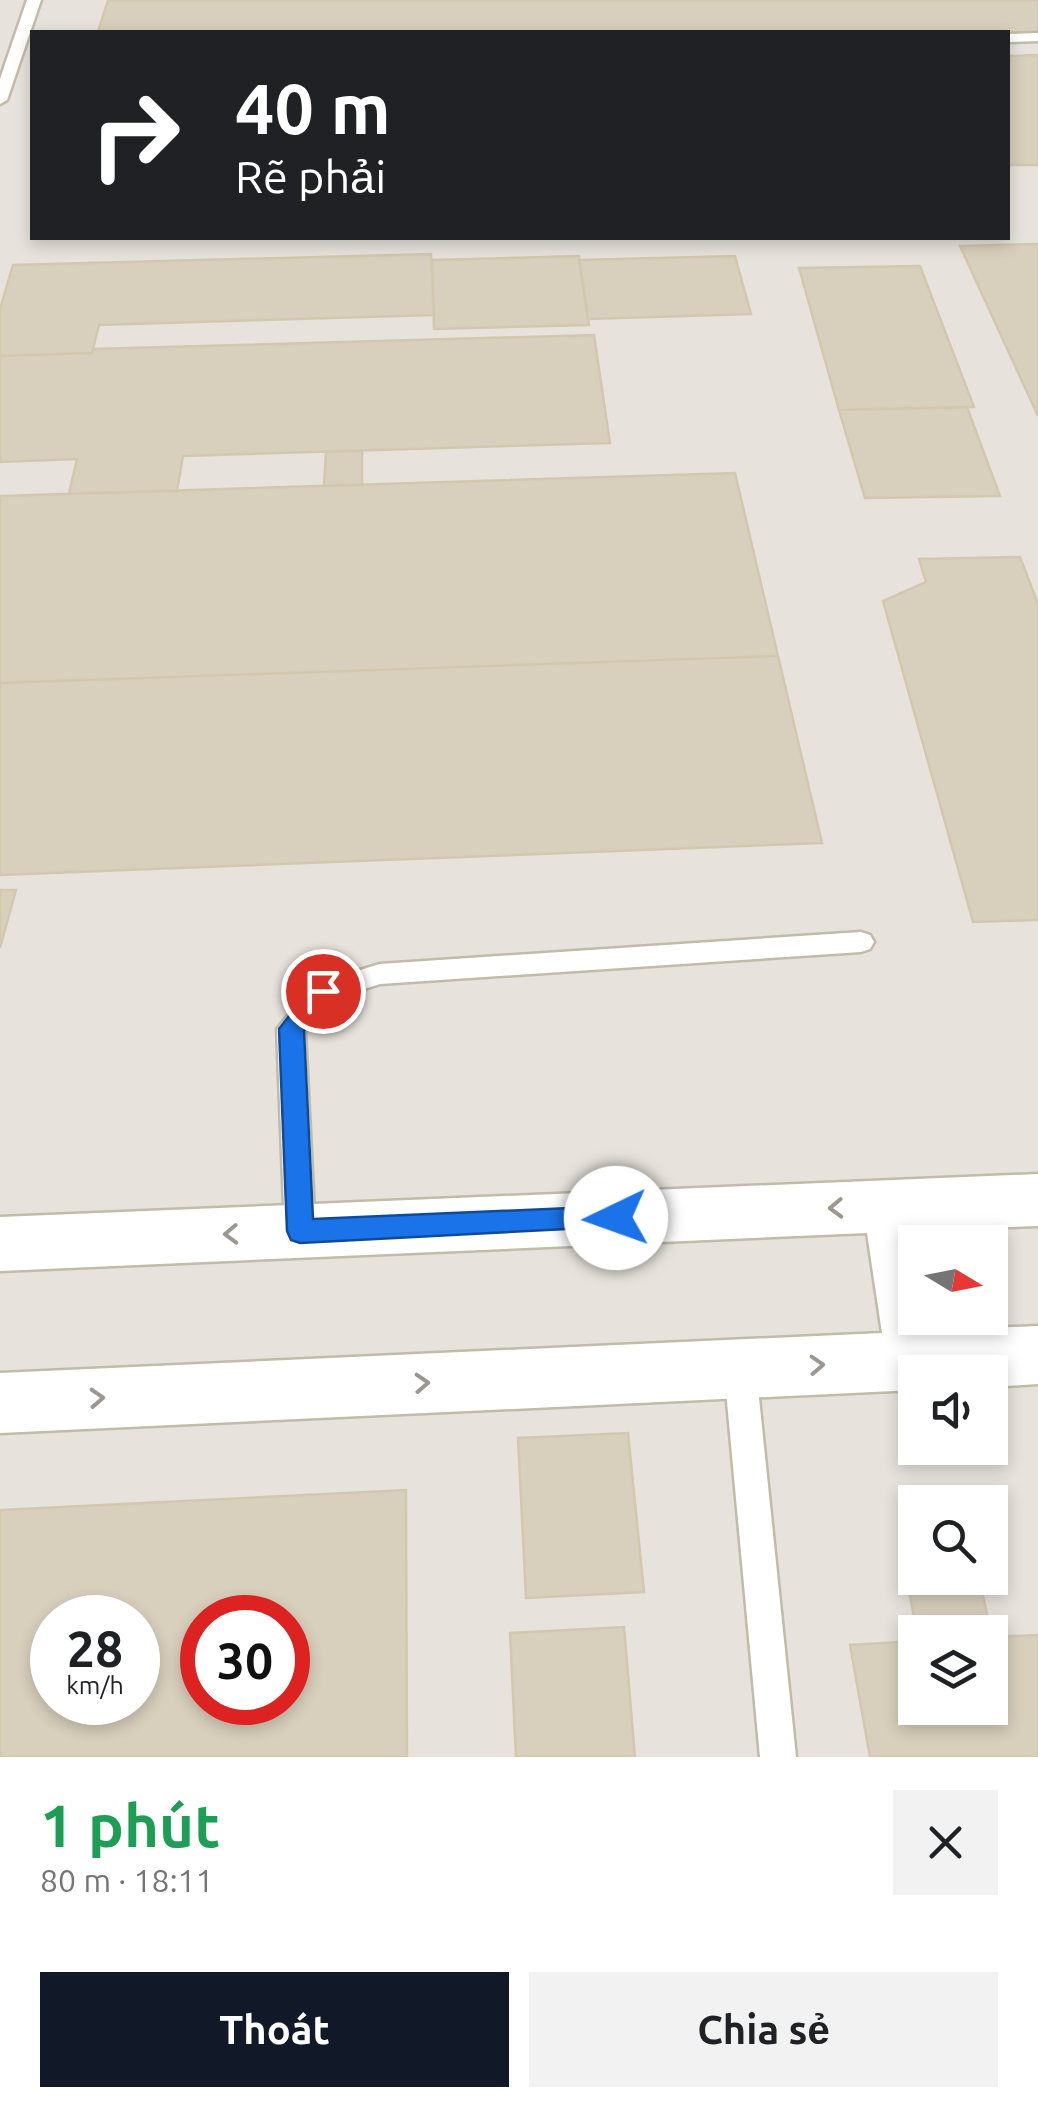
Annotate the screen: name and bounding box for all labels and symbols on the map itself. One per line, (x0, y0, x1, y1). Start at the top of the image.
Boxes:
pin (281, 949, 366, 1034)
position arrow (564, 1166, 668, 1270)
one-way arrow (827, 1198, 843, 1219)
one-way arrow (223, 1223, 239, 1244)
north arrow (898, 1225, 1008, 1335)
one-way arrow (809, 1355, 825, 1376)
one-way arrow (415, 1373, 431, 1394)
one-way arrow (90, 1388, 106, 1409)
speed limit sign: 30 (180, 1595, 310, 1725)

